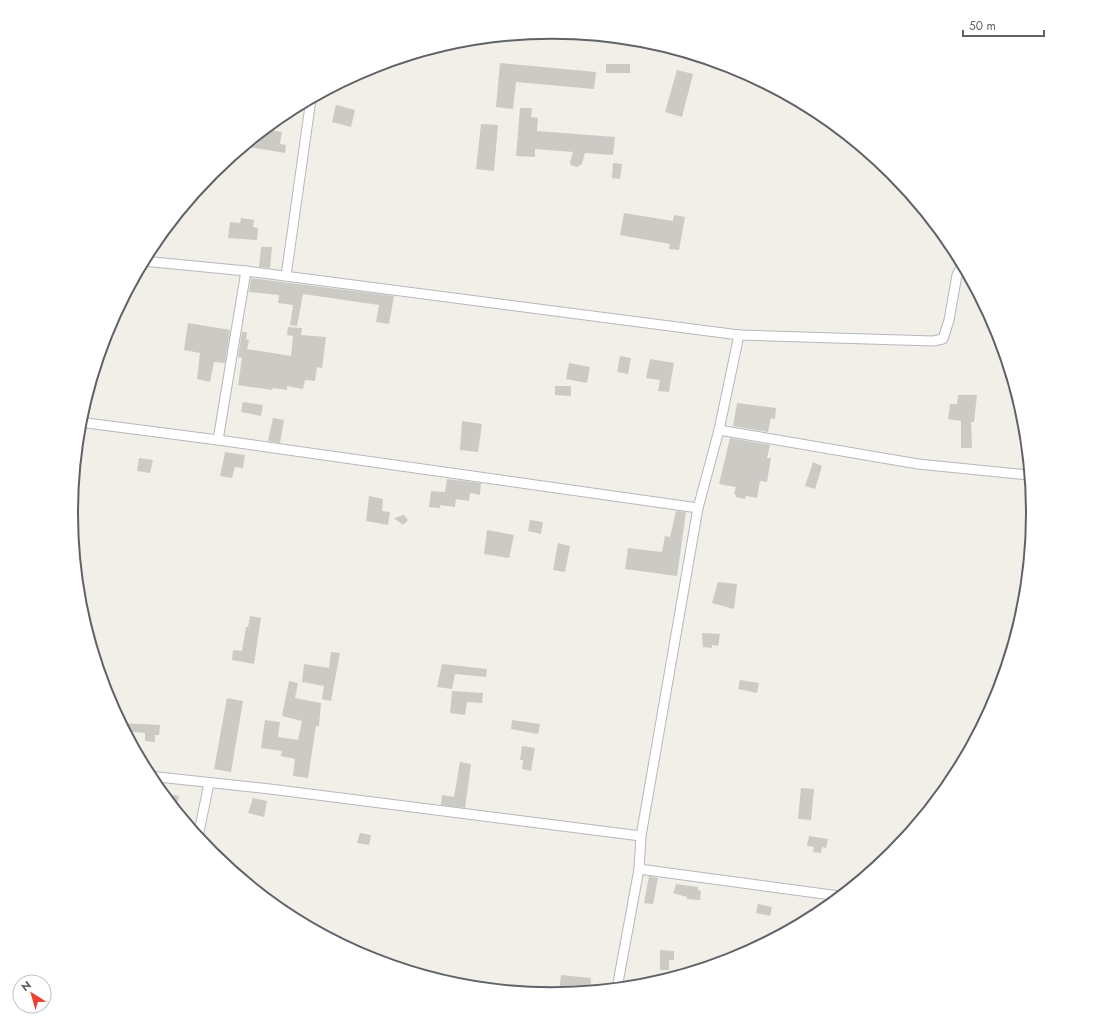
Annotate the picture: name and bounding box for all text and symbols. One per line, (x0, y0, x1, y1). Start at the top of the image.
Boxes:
scale bar (963, 12, 1044, 38)
text: 50 m (969, 17, 996, 35)
north arrow (12, 974, 52, 1014)
text: N (18, 977, 34, 995)

